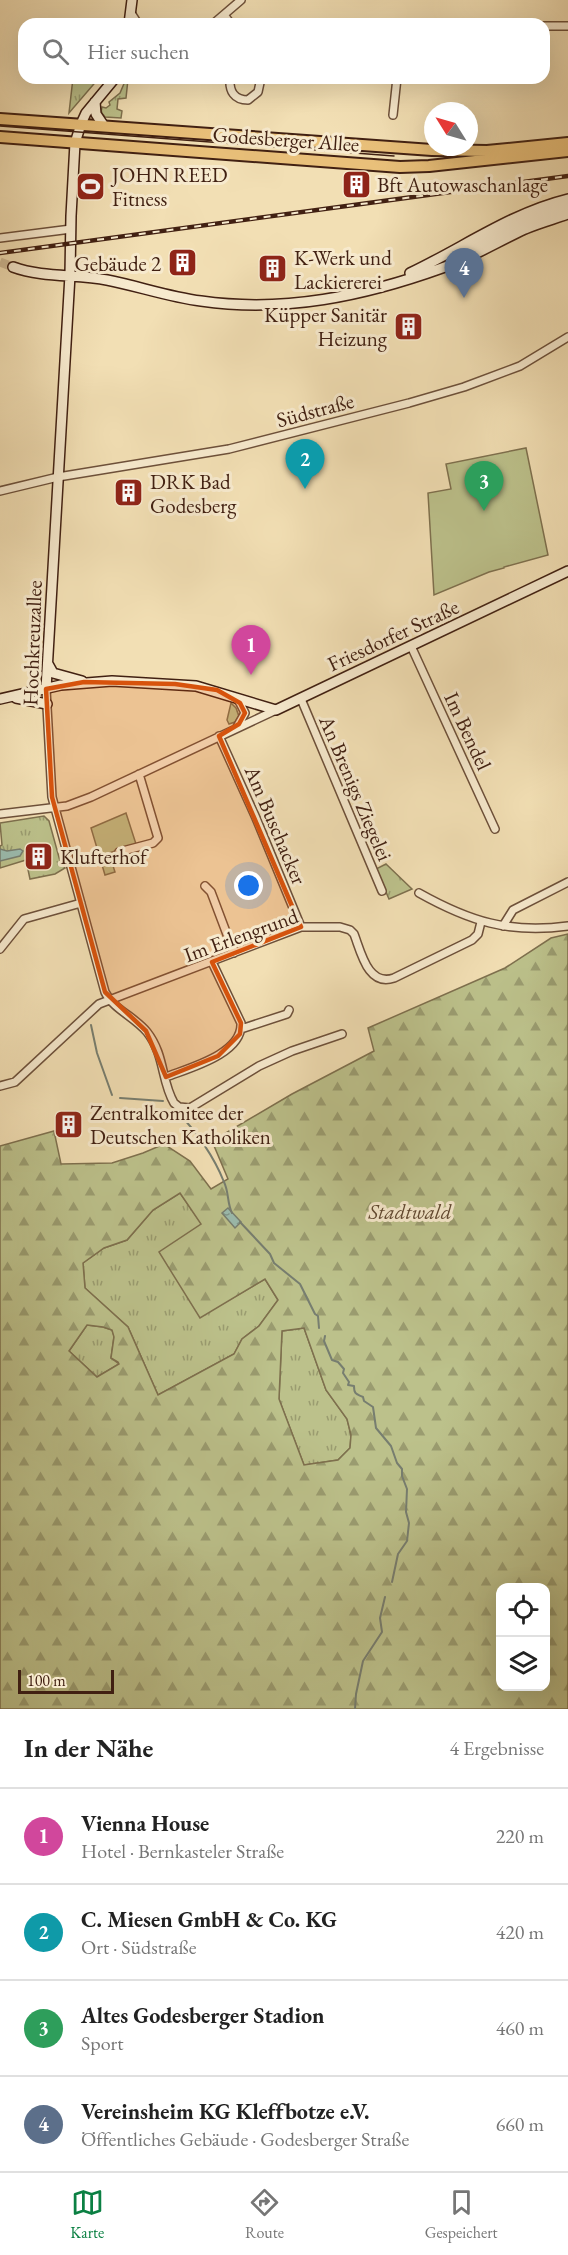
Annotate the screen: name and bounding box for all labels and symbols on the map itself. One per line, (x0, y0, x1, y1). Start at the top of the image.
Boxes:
north arrow (424, 102, 478, 156)
street label: Godesberger Allee (212, 120, 360, 158)
place label: JOHN REED Fitness (110, 161, 228, 212)
building icon: Bft Autowaschanlage (340, 168, 372, 200)
sports icon: JOHN REED Fitness (75, 170, 107, 202)
place label: Bft Autowaschanlage (377, 171, 548, 198)
place label: K-Werk und Lackiererei (294, 244, 392, 295)
building icon: Gebäude 2 (166, 247, 198, 279)
pin: 4 (444, 248, 484, 298)
place label: Gebäude 2 (75, 250, 161, 277)
building icon: K-Werk und Lackiererei (257, 253, 289, 285)
place label: Küpper Sanitär Heizung (264, 301, 388, 352)
building icon: Küpper Sanitär Heizung (392, 310, 424, 342)
street label: Südstraße (273, 387, 357, 433)
pin: 2 (286, 440, 324, 489)
pin: 3 (464, 462, 504, 511)
place label: DRK Bad Godesberg (150, 468, 237, 519)
building icon: DRK Bad Godesberg (113, 477, 145, 509)
street label: Hochkreuzallee (16, 580, 48, 706)
street label: Friesdorfer Straße (323, 593, 463, 677)
pin: 1 (232, 626, 270, 675)
street label: Im Bendel (438, 688, 498, 774)
street label: An Brenigs Ziegelei (313, 710, 399, 865)
street label: Am Buschacker (238, 761, 313, 889)
building icon: Klufterhof (23, 840, 55, 872)
place label: Klufterhof (60, 843, 149, 870)
your location (234, 871, 263, 900)
street label: Im Erlengrund (180, 902, 302, 968)
place label: Zentralkomitee der Deutschen Katholiken (90, 1099, 271, 1150)
building icon: Zentralkomitee der Deutschen Katholiken (53, 1108, 85, 1140)
park label: Stadtwald (367, 1198, 452, 1225)
scale bar (18, 1667, 114, 1694)

